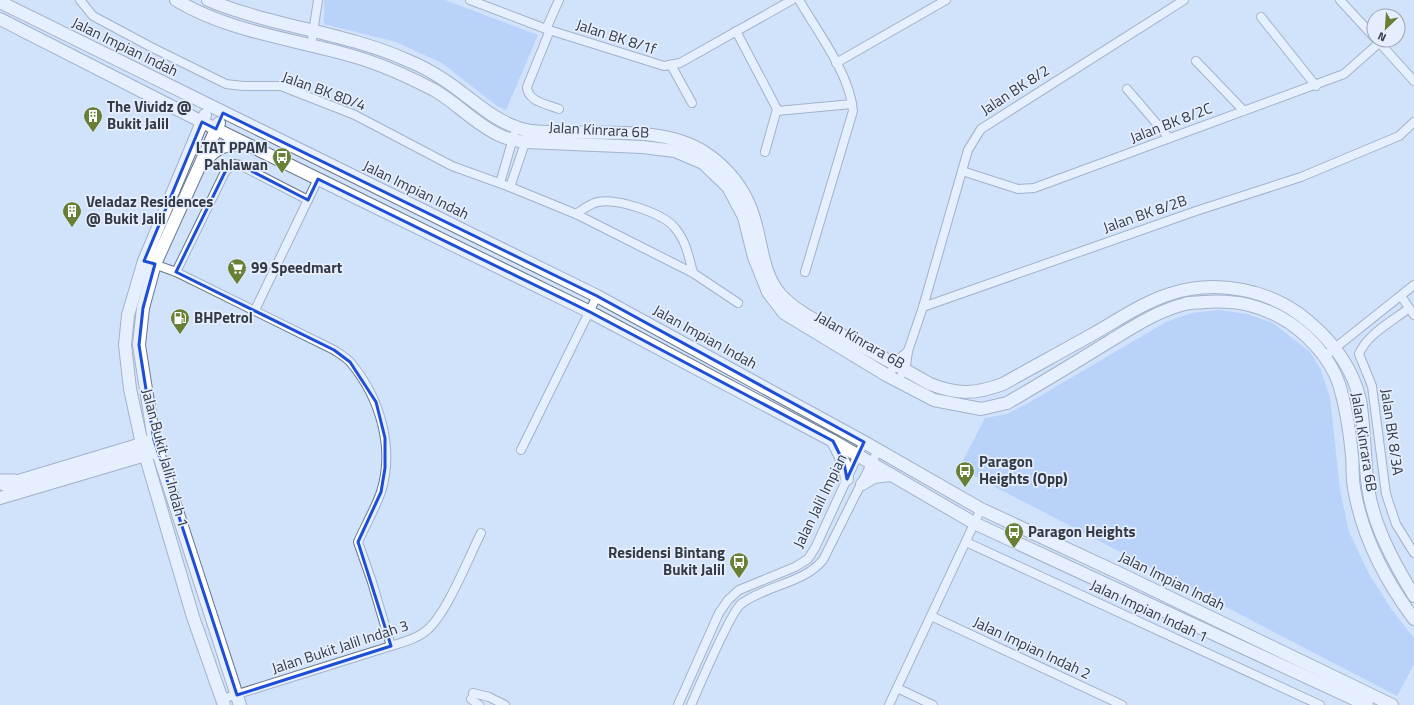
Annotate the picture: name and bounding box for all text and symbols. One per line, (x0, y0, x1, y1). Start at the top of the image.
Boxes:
north arrow (1366, 8, 1406, 48)
street label: Jalan Impian Indah (68, 11, 182, 82)
street label: Jalan BK 8/1f (573, 13, 659, 60)
text: N (1375, 28, 1389, 46)
street label: Jalan BK 8/2 (976, 59, 1054, 121)
street label: Jalan BK 8D/4 (279, 65, 369, 116)
place label: The Vividz @ Bukit Jalil (107, 95, 192, 135)
street label: Jalan BK 8/2C (1126, 96, 1215, 149)
building icon: The Vividz @ Bukit Jalil (82, 105, 104, 133)
street label: Jalan Kinrara 6B (548, 115, 650, 144)
place label: LTAT PPAM Pahlawan (196, 136, 268, 176)
bus stop icon: LTAT PPAM Pahlawan (271, 146, 293, 174)
street label: Jalan Impian Indah (359, 154, 473, 225)
street label: Jalan BK 8/2B (1100, 188, 1190, 239)
place label: Veladaz Residences @ Bukit Jalil (86, 190, 213, 230)
building icon: Veladaz Residences @ Bukit Jalil (61, 200, 83, 228)
place label: 99 Speedmart (251, 256, 343, 279)
supermarket icon: 99 Speedmart (226, 257, 248, 285)
street label: Jalan Impian Indah (649, 298, 761, 375)
street label: Jalan Kinrara 6B (811, 305, 909, 375)
place label: BHPetrol (194, 306, 253, 329)
fuel station icon: BHPetrol (169, 307, 191, 335)
street label: Jalan Bukit Jalil Indah 1 (136, 386, 195, 530)
street label: Jalan BK 8/3A (1375, 387, 1410, 477)
street label: Jalan Kinrara 6B (1345, 391, 1384, 493)
street label: Jalan Jalil Impian (787, 450, 852, 552)
place label: Paragon Heights (Opp) (979, 450, 1068, 490)
bus stop icon: Paragon Heights (Opp) (954, 460, 976, 488)
place label: Paragon Heights (1028, 520, 1136, 543)
bus stop icon: Paragon Heights (1003, 521, 1025, 549)
place label: Residensi Bintang Bukit Jalil (608, 541, 725, 581)
street label: Jalan Impian Indah (1115, 545, 1229, 616)
bus stop icon: Residensi Bintang Bukit Jalil (728, 551, 750, 579)
street label: Jalan Impian Indah 1 (1087, 573, 1212, 648)
street label: Jalan Impian Indah 2 (970, 610, 1095, 685)
street label: Jalan Bukit Jalil Indah 3 (268, 614, 411, 680)

